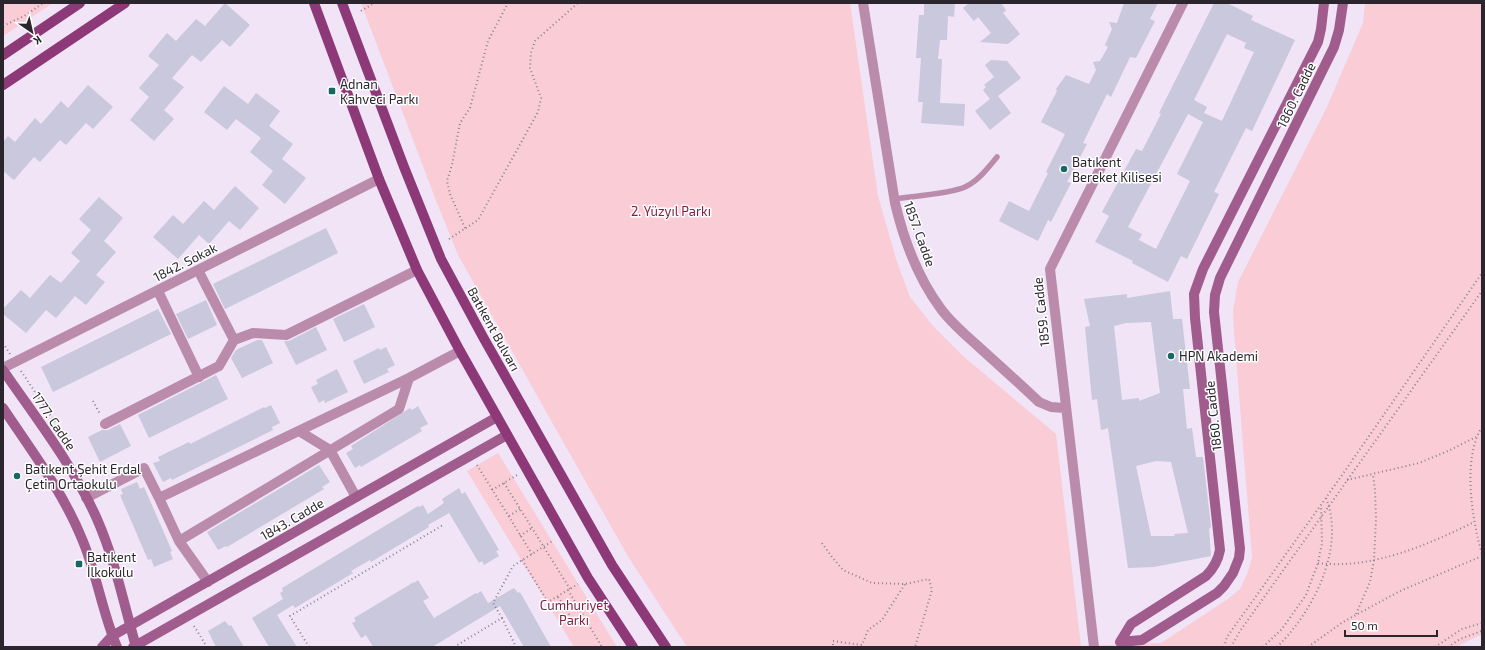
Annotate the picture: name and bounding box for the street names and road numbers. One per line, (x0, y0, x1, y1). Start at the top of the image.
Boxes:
street label: 1860. Cadde (1273, 60, 1319, 130)
street label: 1857. Cadde (901, 199, 939, 269)
street label: 1842. Sokak (150, 239, 220, 285)
street label: 1859. Cadde (1029, 276, 1053, 348)
street label: Batıkent Bulvarı (464, 284, 524, 374)
street label: 1860. Cadde (1201, 380, 1225, 452)
street label: 1777. Cadde (29, 389, 79, 453)
street label: 1843. Cadde (257, 494, 327, 544)

